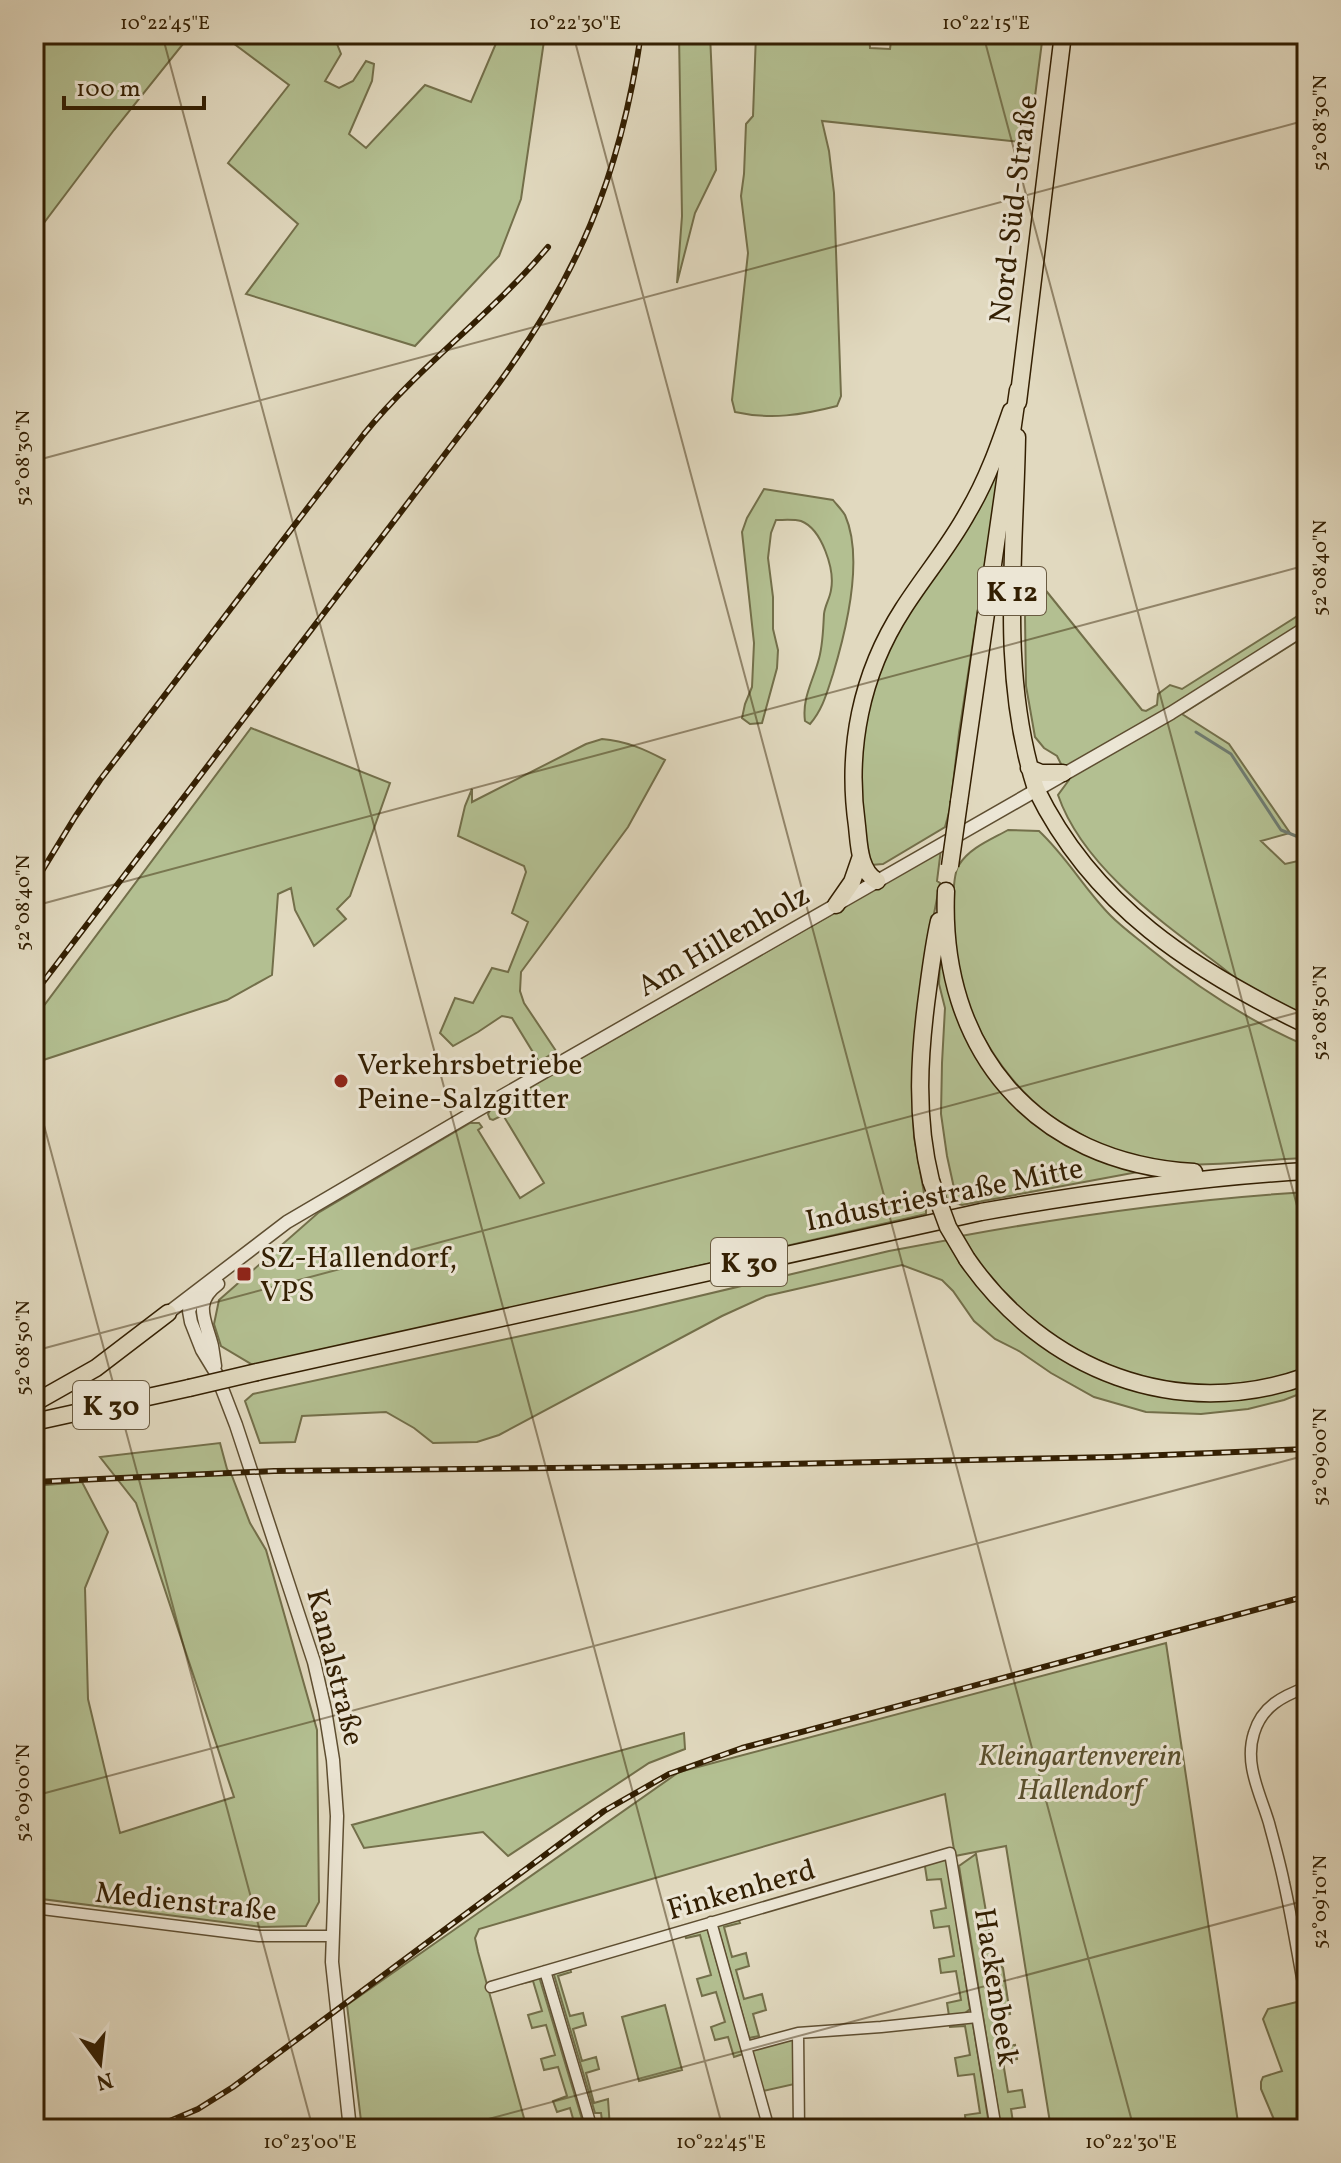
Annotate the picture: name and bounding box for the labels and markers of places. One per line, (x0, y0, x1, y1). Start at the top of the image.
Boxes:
place label: Verkehrsbetriebe Peine-Salzgitter (357, 1045, 583, 1121)
marker: Verkehrsbetriebe Peine-Salzgitter (332, 1072, 350, 1090)
place label: SZ-Hallendorf, VPS (260, 1238, 457, 1314)
marker: SZ-Hallendorf, VPS (235, 1265, 253, 1283)

